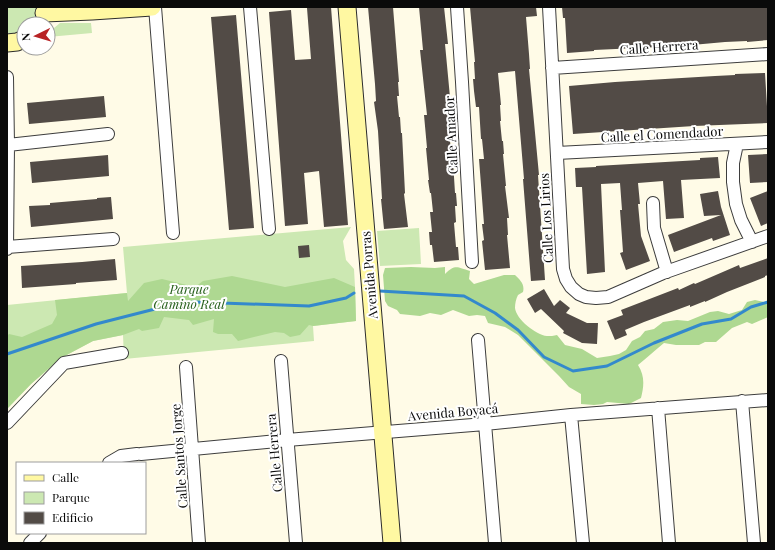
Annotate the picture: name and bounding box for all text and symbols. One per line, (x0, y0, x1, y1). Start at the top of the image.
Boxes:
north arrow (16, 16, 56, 56)
text: N (18, 32, 33, 42)
street label: Calle Herrera (619, 35, 699, 58)
street label: Calle Amador (440, 95, 461, 175)
street label: Calle el Comendador (600, 122, 724, 145)
street label: Calle Los Lirios (535, 172, 556, 264)
street label: Avenida Porras (356, 230, 381, 321)
park label: Parque Camino Real (153, 280, 226, 312)
street label: Avenida Boyacá (406, 399, 499, 424)
street label: Calle Santos Jorge (166, 403, 191, 509)
street label: Calle Herrera (262, 412, 285, 493)
legend (16, 462, 146, 534)
text: Calle (52, 469, 79, 485)
text: Parque (52, 489, 90, 505)
text: Edificio (52, 509, 94, 525)

